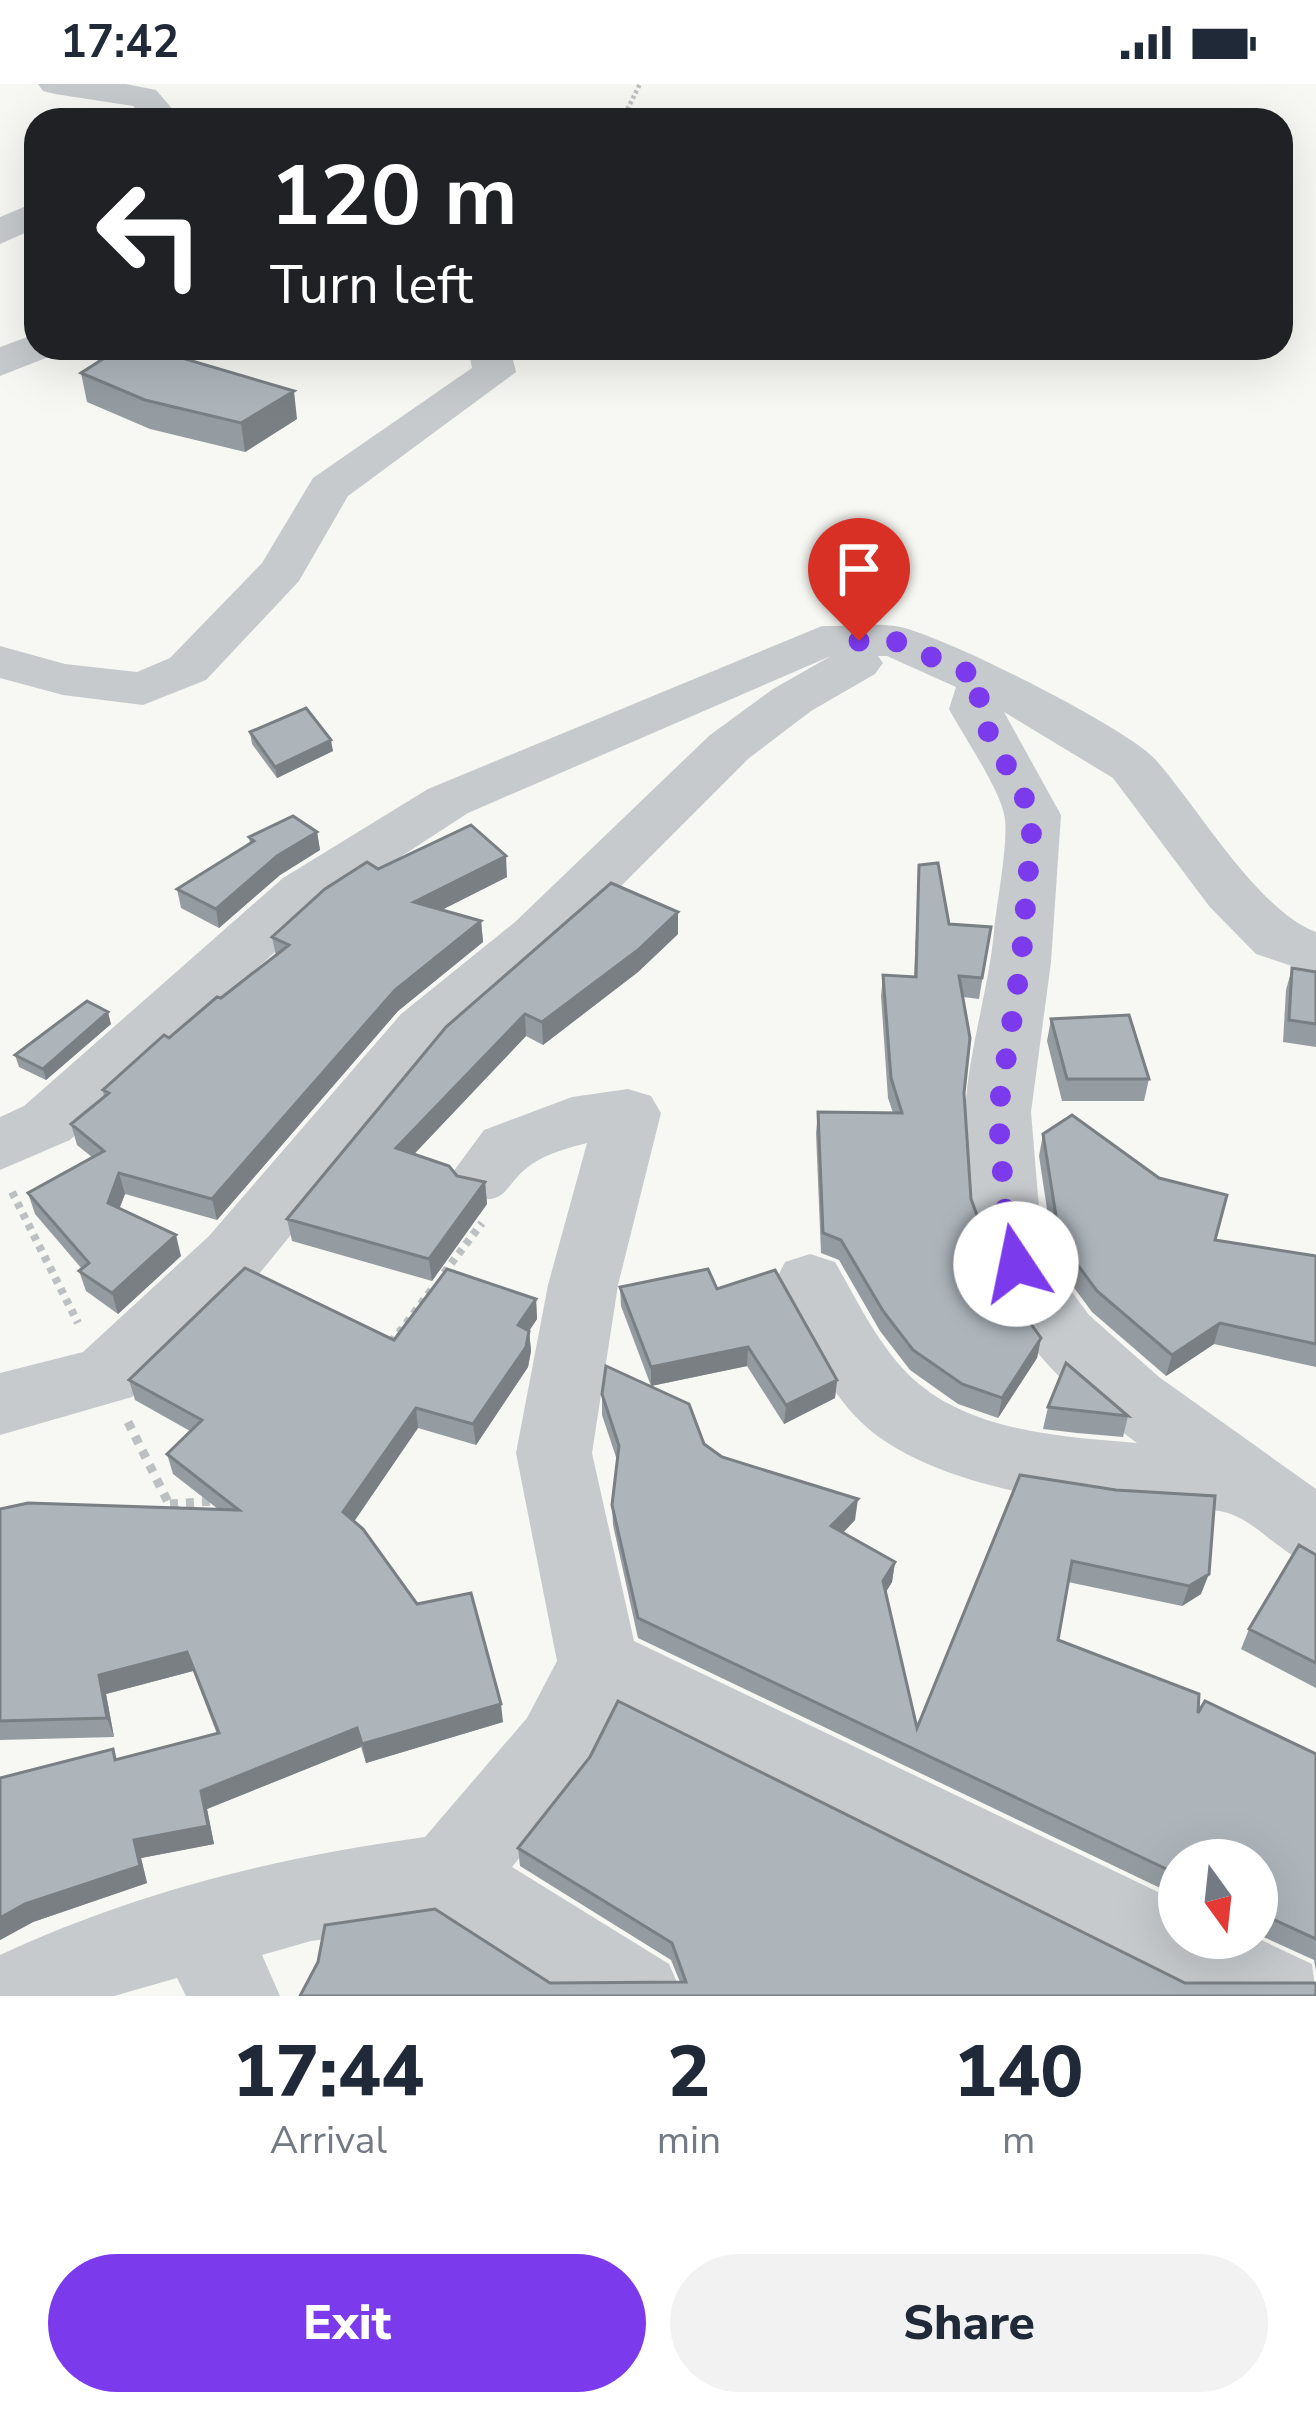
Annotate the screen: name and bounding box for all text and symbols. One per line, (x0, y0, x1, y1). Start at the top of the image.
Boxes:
text: 17:42 (60, 12, 179, 73)
text: 120 m (270, 139, 518, 254)
icon: left (72, 156, 228, 312)
text: Turn left (270, 248, 473, 322)
pin (808, 518, 910, 641)
icon: arrive (826, 536, 892, 602)
position arrow (953, 1201, 1079, 1327)
north arrow (1158, 1839, 1278, 1959)
map controls (1158, 1839, 1278, 1959)
text: 17:44 (233, 2023, 424, 2121)
text: 2 (667, 2023, 711, 2121)
text: 140 (954, 2023, 1083, 2121)
text: Arrival (270, 2114, 387, 2167)
text: min (657, 2114, 721, 2167)
text: m (1002, 2114, 1035, 2167)
button: Exit (48, 2254, 646, 2392)
button: Share (670, 2254, 1268, 2392)

